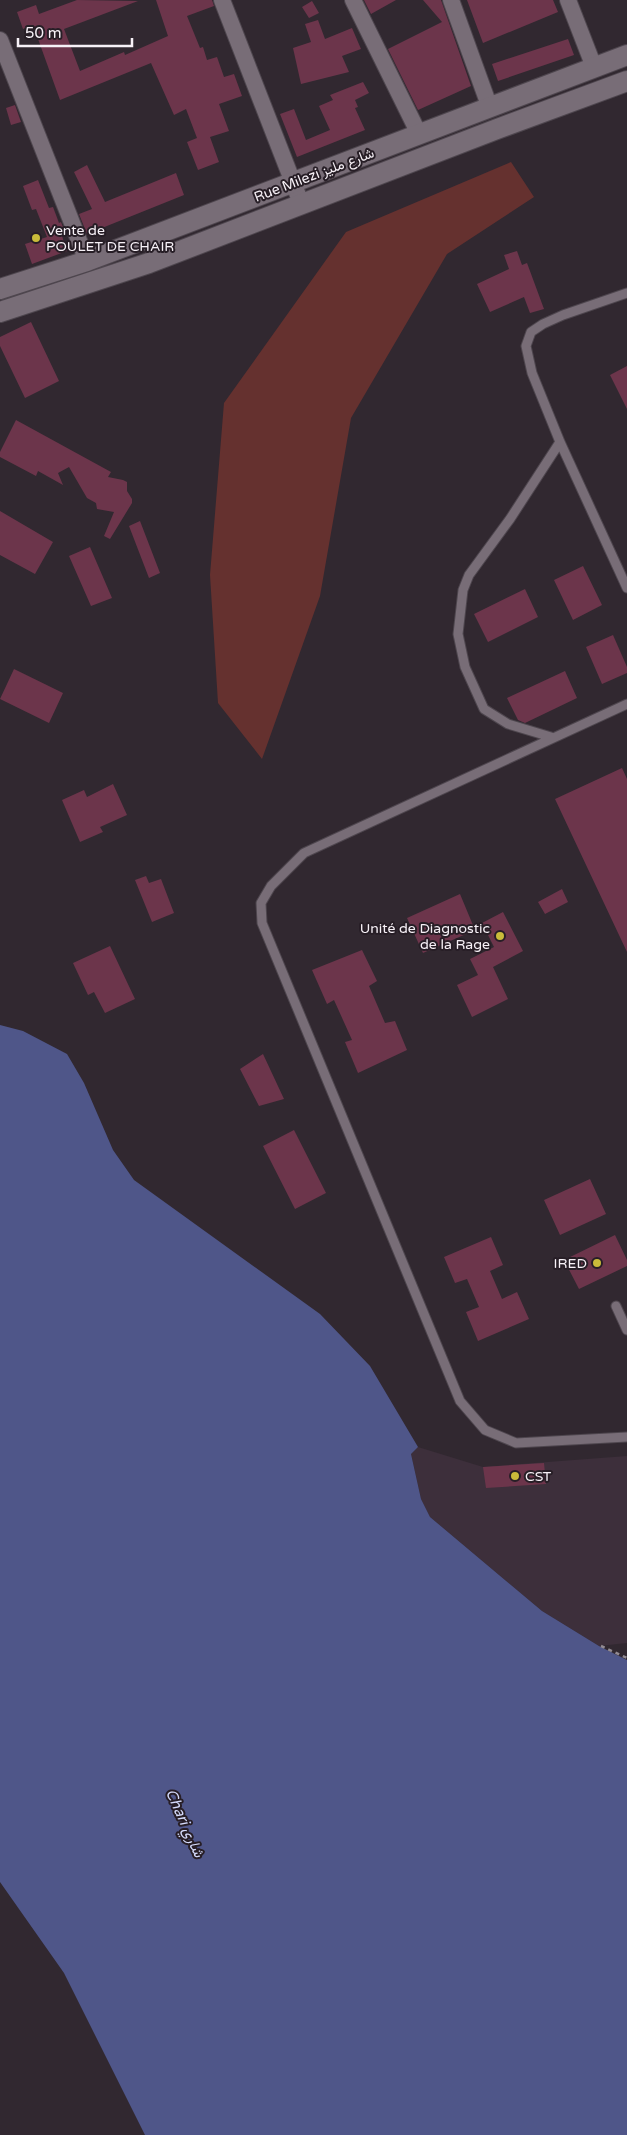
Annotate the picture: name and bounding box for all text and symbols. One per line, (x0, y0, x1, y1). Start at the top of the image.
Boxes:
scale bar (18, 15, 131, 47)
text: 50 m (25, 24, 62, 42)
street label: Rue Milezi شارع مليز (252, 144, 377, 208)
place label: Vente de POULET DE CHAIR (46, 222, 174, 255)
marker: Vente de POULET DE CHAIR (30, 232, 42, 244)
place label: Unité de Diagnostic de la Rage (360, 920, 490, 953)
marker: Unité de Diagnostic de la Rage (494, 930, 506, 942)
place label: IRED (554, 1255, 587, 1272)
marker: IRED (591, 1257, 603, 1269)
place label: CST (525, 1468, 552, 1485)
marker: CST (509, 1470, 521, 1482)
water label: Chari شاري (159, 1786, 209, 1862)

